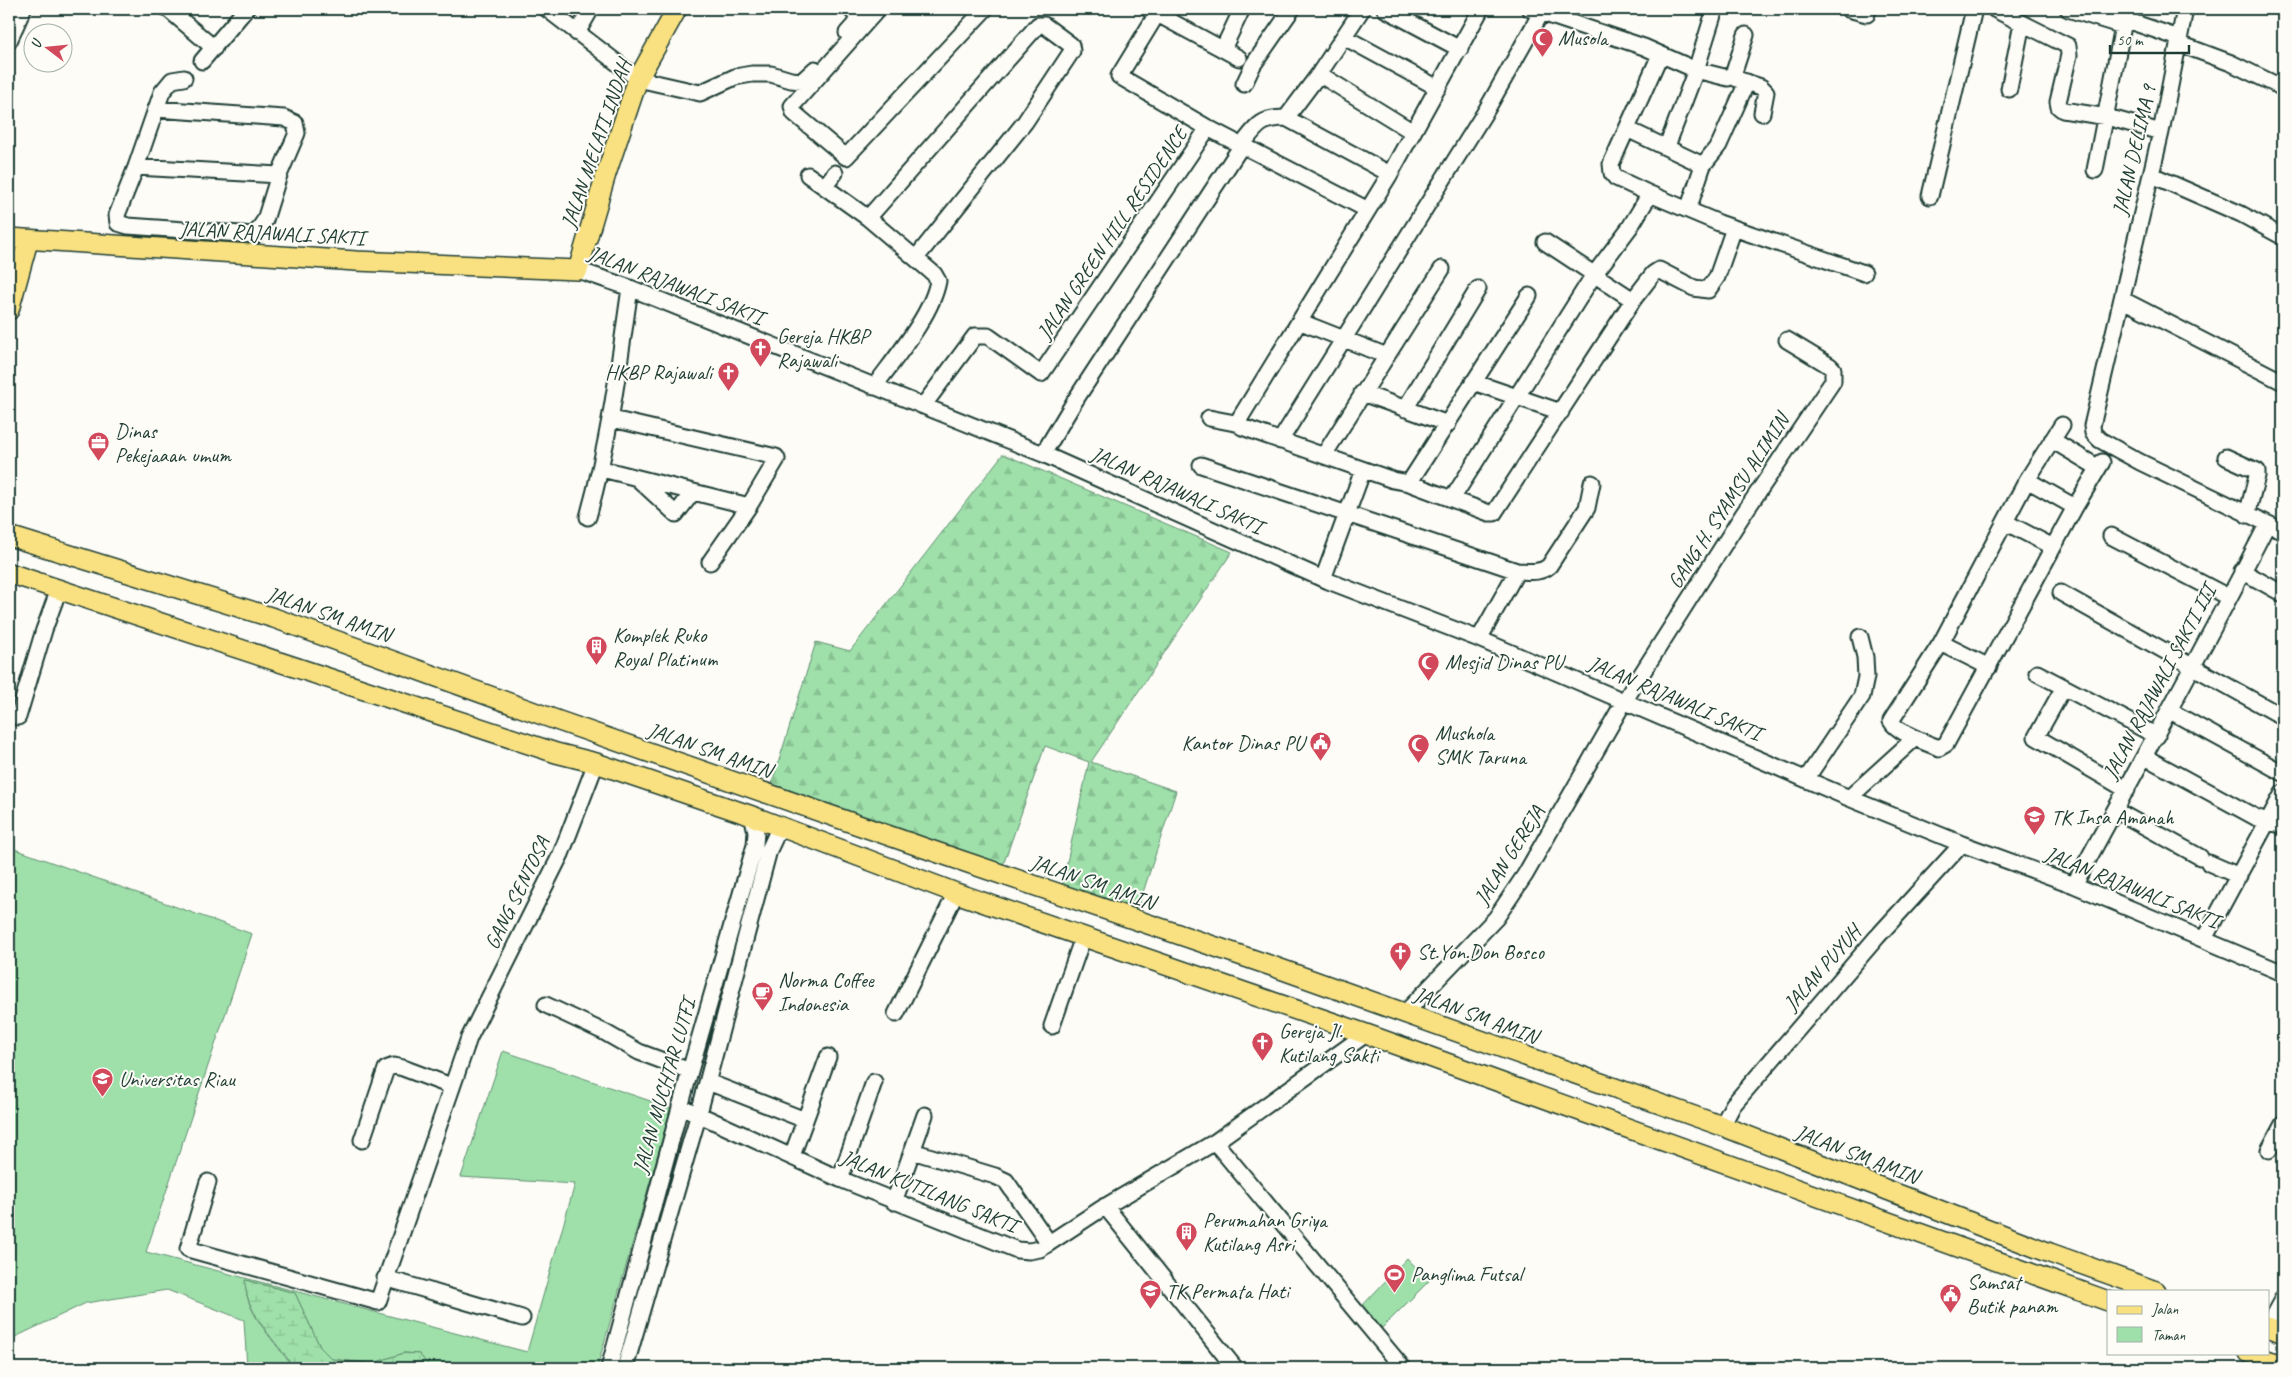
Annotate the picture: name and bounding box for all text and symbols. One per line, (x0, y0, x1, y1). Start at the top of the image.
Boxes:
north arrow (22, 22, 72, 72)
scale bar (2110, 22, 2188, 54)
place label: Musola (1558, 25, 1610, 51)
mosque icon: Musola (1530, 26, 1554, 57)
text: 50 m (2117, 31, 2144, 50)
text: U (27, 36, 46, 50)
street label: JALAN MELATI INDAH (555, 54, 638, 232)
street label: JALAN DELIMA 9 (2106, 81, 2162, 219)
street label: JALAN GREEN HILL RESIDENCE (1031, 120, 1194, 345)
street label: JALAN RAJAWALI SAKTI (178, 215, 370, 251)
street label: JALAN RAJAWALI SAKTI (584, 239, 771, 332)
place label: Gereja HKBP Rajawali (777, 323, 872, 373)
church icon: Gereja HKBP Rajawali (749, 336, 773, 367)
place label: HKBP Rajawali (605, 359, 715, 385)
church icon: HKBP Rajawali (716, 360, 740, 391)
street label: GANG H. SYAMSU ALIMIN (1662, 406, 1796, 593)
place label: Dinas Pekejaaan umum (115, 418, 232, 468)
office icon: Dinas Pekejaaan umum (87, 431, 111, 462)
street label: JALAN RAJAWALI SAKTI (1086, 440, 1271, 541)
street label: JALAN RAJAWALI SAKTI III (2096, 577, 2223, 784)
street label: JALAN SM AMIN (263, 580, 398, 649)
place label: Komplek Ruko Royal Platinum (613, 622, 719, 672)
building icon: Komplek Ruko Royal Platinum (585, 635, 609, 666)
place label: Mesjid Dinas PU (1445, 649, 1566, 675)
street label: JALAN RAJAWALI SAKTI (1584, 649, 1770, 748)
mosque icon: Mesjid Dinas PU (1417, 650, 1441, 681)
street label: JALAN SM AMIN (644, 716, 779, 785)
place label: Mushola SMK Taruna (1435, 720, 1528, 770)
place label: Kantor Dinas PU (1182, 730, 1308, 756)
public building icon: Kantor Dinas PU (1308, 731, 1332, 762)
mosque icon: Mushola SMK Taruna (1407, 733, 1431, 764)
street label: JALAN GEREJA (1468, 800, 1550, 910)
place label: TK Insa Amanah (2051, 804, 2175, 830)
school or university icon: TK Insa Amanah (2023, 805, 2047, 836)
street label: GANG SENTOSA (479, 831, 556, 953)
street label: JALAN RAJAWALI SAKTI (2040, 840, 2227, 935)
street label: JALAN SM AMIN (1027, 848, 1162, 917)
street label: JALAN PUYUH (1777, 918, 1868, 1017)
place label: St.Yon.Don Bosco (1417, 939, 1546, 965)
church icon: St.Yon.Don Bosco (1389, 940, 1413, 971)
place label: Norma Coffee Indonesia (778, 967, 875, 1017)
cafe icon: Norma Coffee Indonesia (750, 980, 774, 1011)
street label: JALAN SM AMIN (1410, 980, 1545, 1051)
street label: JALAN MUCHTAR LUTFI (626, 991, 703, 1177)
place label: Gereja Jl. Kutilang Sakti (1279, 1018, 1382, 1068)
church icon: Gereja Jl. Kutilang Sakti (1251, 1031, 1275, 1062)
place label: Universitas Riau (119, 1066, 236, 1092)
school or university icon: Universitas Riau (91, 1067, 115, 1098)
street label: JALAN SM AMIN (1791, 1118, 1925, 1191)
street label: JALAN KUTILANG SAKTI (836, 1143, 1025, 1240)
place label: Perumahan Griya Kutilang Asri (1203, 1207, 1329, 1257)
building icon: Perumahan Griya Kutilang Asri (1175, 1220, 1199, 1251)
place label: Panglima Futsal (1411, 1261, 1526, 1287)
sports icon: Panglima Futsal (1383, 1262, 1407, 1293)
place label: Samsat Butik panam (1967, 1269, 2058, 1319)
place label: TK Permata Hati (1166, 1278, 1292, 1304)
school or university icon: TK Permata Hati (1138, 1279, 1162, 1310)
public building icon: Samsat Butik panam (1939, 1282, 1963, 1313)
legend (2107, 1290, 2270, 1354)
text: Jalan (2151, 1300, 2179, 1319)
text: Taman (2152, 1326, 2185, 1345)

